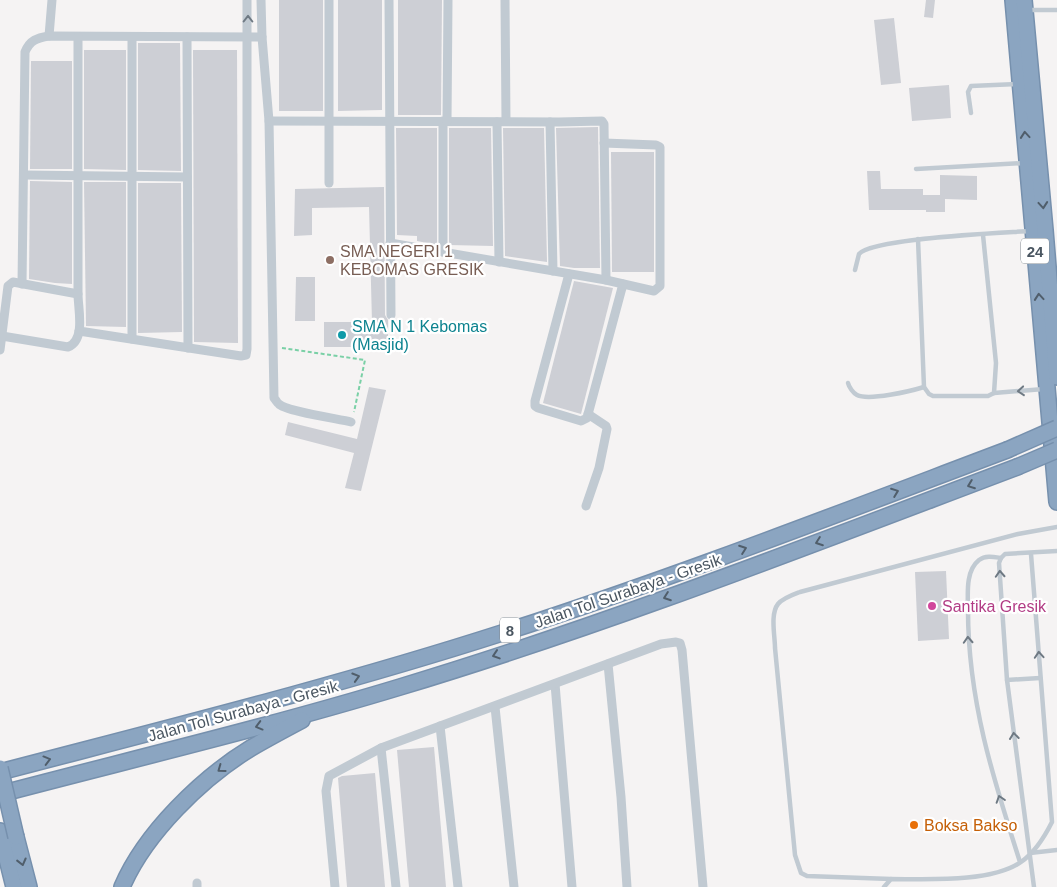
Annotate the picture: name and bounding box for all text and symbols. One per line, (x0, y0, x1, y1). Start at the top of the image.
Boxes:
one-way arrow (242, 14, 253, 22)
one-way arrow (1020, 131, 1031, 139)
one-way arrow (1037, 202, 1048, 210)
road number: 24 (1021, 238, 1049, 264)
place label: SMA NEGERI 1 KEBOMAS GRESIK (340, 243, 484, 278)
marker: SMA NEGERI 1 KEBOMAS GRESIK (324, 254, 336, 266)
one-way arrow (1034, 293, 1045, 301)
place label: SMA N 1 Kebomas (Masjid) (352, 318, 487, 353)
marker: SMA N 1 Kebomas (Masjid) (336, 329, 348, 341)
one-way arrow (1016, 385, 1024, 396)
one-way arrow (968, 479, 976, 489)
one-way arrow (890, 488, 899, 498)
one-way arrow (816, 536, 824, 546)
one-way arrow (738, 545, 747, 555)
street label: Jalan Tol Surabaya - Gresik (532, 551, 724, 631)
one-way arrow (994, 570, 1005, 578)
one-way arrow (663, 591, 671, 601)
place label: Santika Gresik (942, 598, 1047, 615)
marker: Santika Gresik (926, 600, 938, 612)
road number: 8 (500, 618, 520, 642)
one-way arrow (963, 636, 974, 644)
one-way arrow (493, 650, 501, 660)
one-way arrow (1033, 651, 1044, 659)
one-way arrow (352, 672, 360, 682)
street label: Jalan Tol Surabaya - Gresik (146, 677, 341, 745)
one-way arrow (256, 720, 264, 730)
one-way arrow (1009, 731, 1020, 739)
one-way arrow (43, 755, 52, 766)
one-way arrow (218, 763, 227, 773)
one-way arrow (995, 796, 1005, 804)
place label: Boksa Bakso (924, 817, 1017, 834)
marker: Boksa Bakso (908, 819, 920, 831)
one-way arrow (16, 858, 27, 867)

